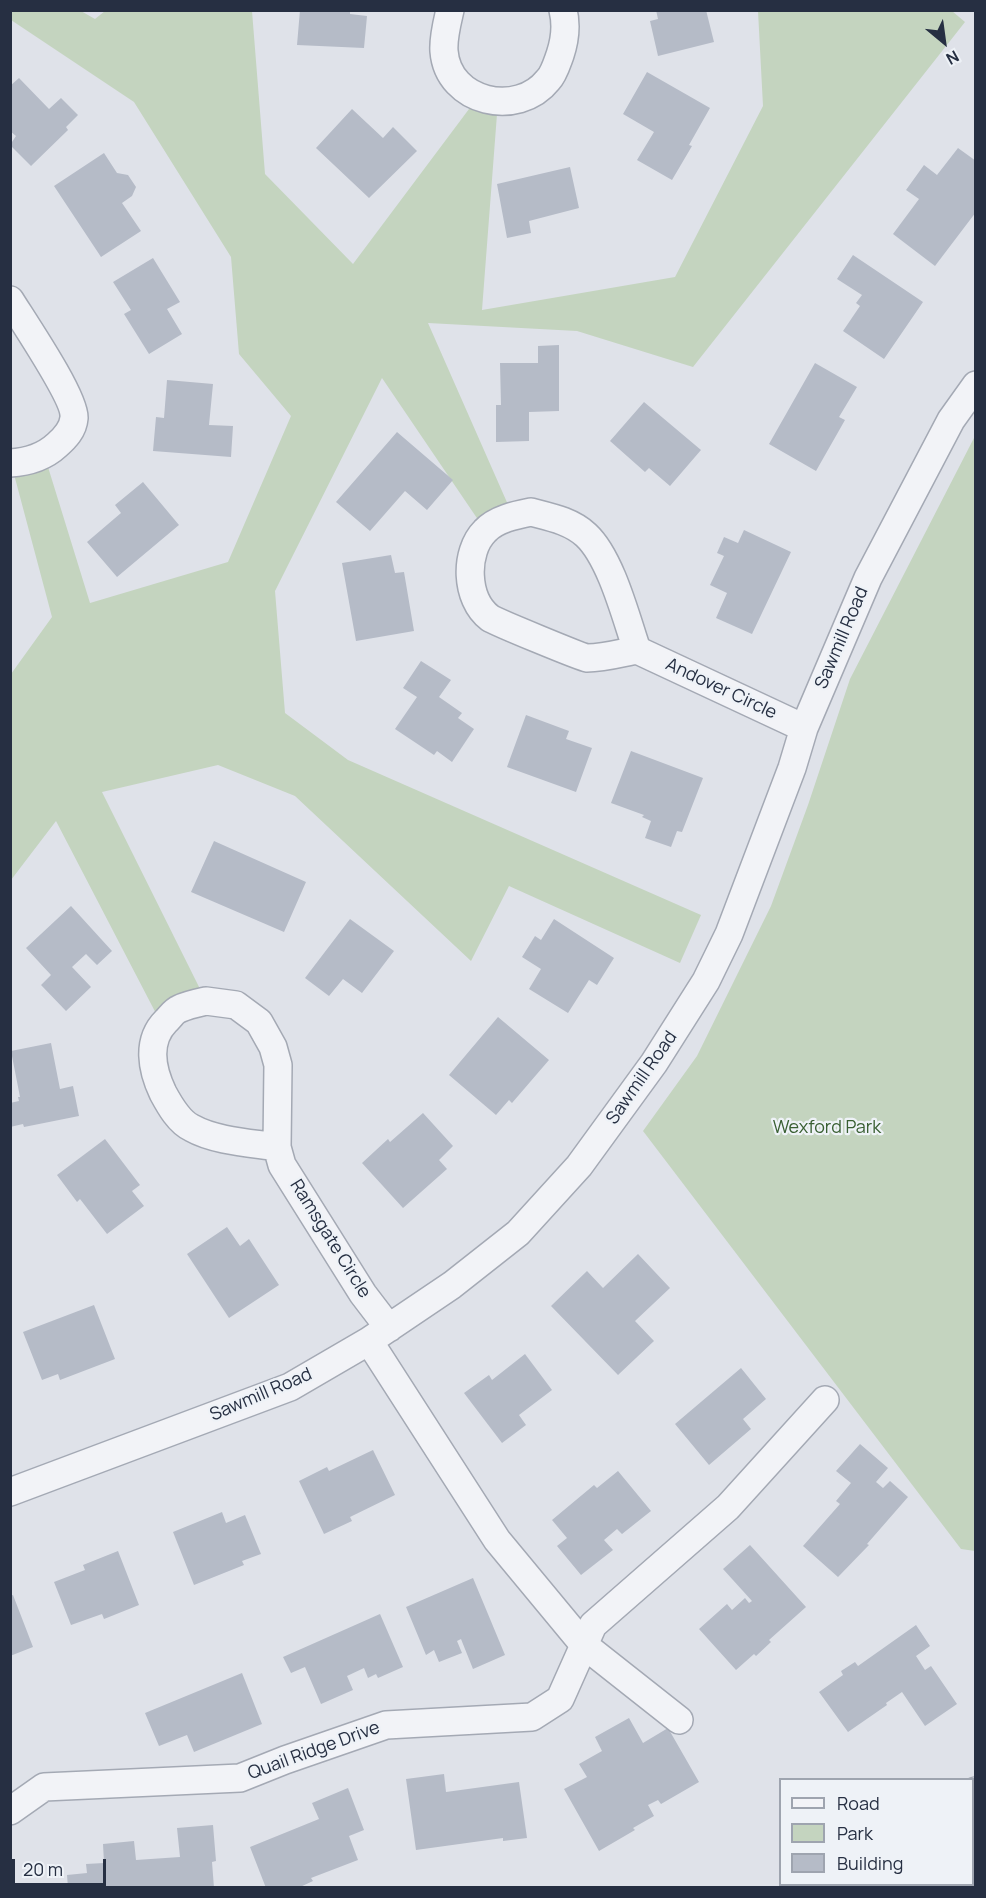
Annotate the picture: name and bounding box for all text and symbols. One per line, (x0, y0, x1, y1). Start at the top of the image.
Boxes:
north arrow (914, 12, 974, 72)
text: N (942, 45, 963, 70)
street label: Sawmill Road (811, 584, 873, 692)
street label: Andover Circle (662, 654, 780, 724)
street label: Sawmill Road (602, 1027, 682, 1129)
park label: Wexford Park (773, 1117, 881, 1139)
street label: Ramsgate Circle (285, 1176, 375, 1302)
street label: Sawmill Road (207, 1364, 315, 1426)
street label: Quail Ridge Drive (245, 1717, 383, 1785)
legend (779, 1778, 974, 1886)
text: Road (837, 1791, 880, 1815)
text: Park (837, 1821, 873, 1845)
scale bar (15, 1847, 110, 1885)
text: Building (837, 1851, 903, 1875)
text: 20 m (23, 1857, 63, 1881)

